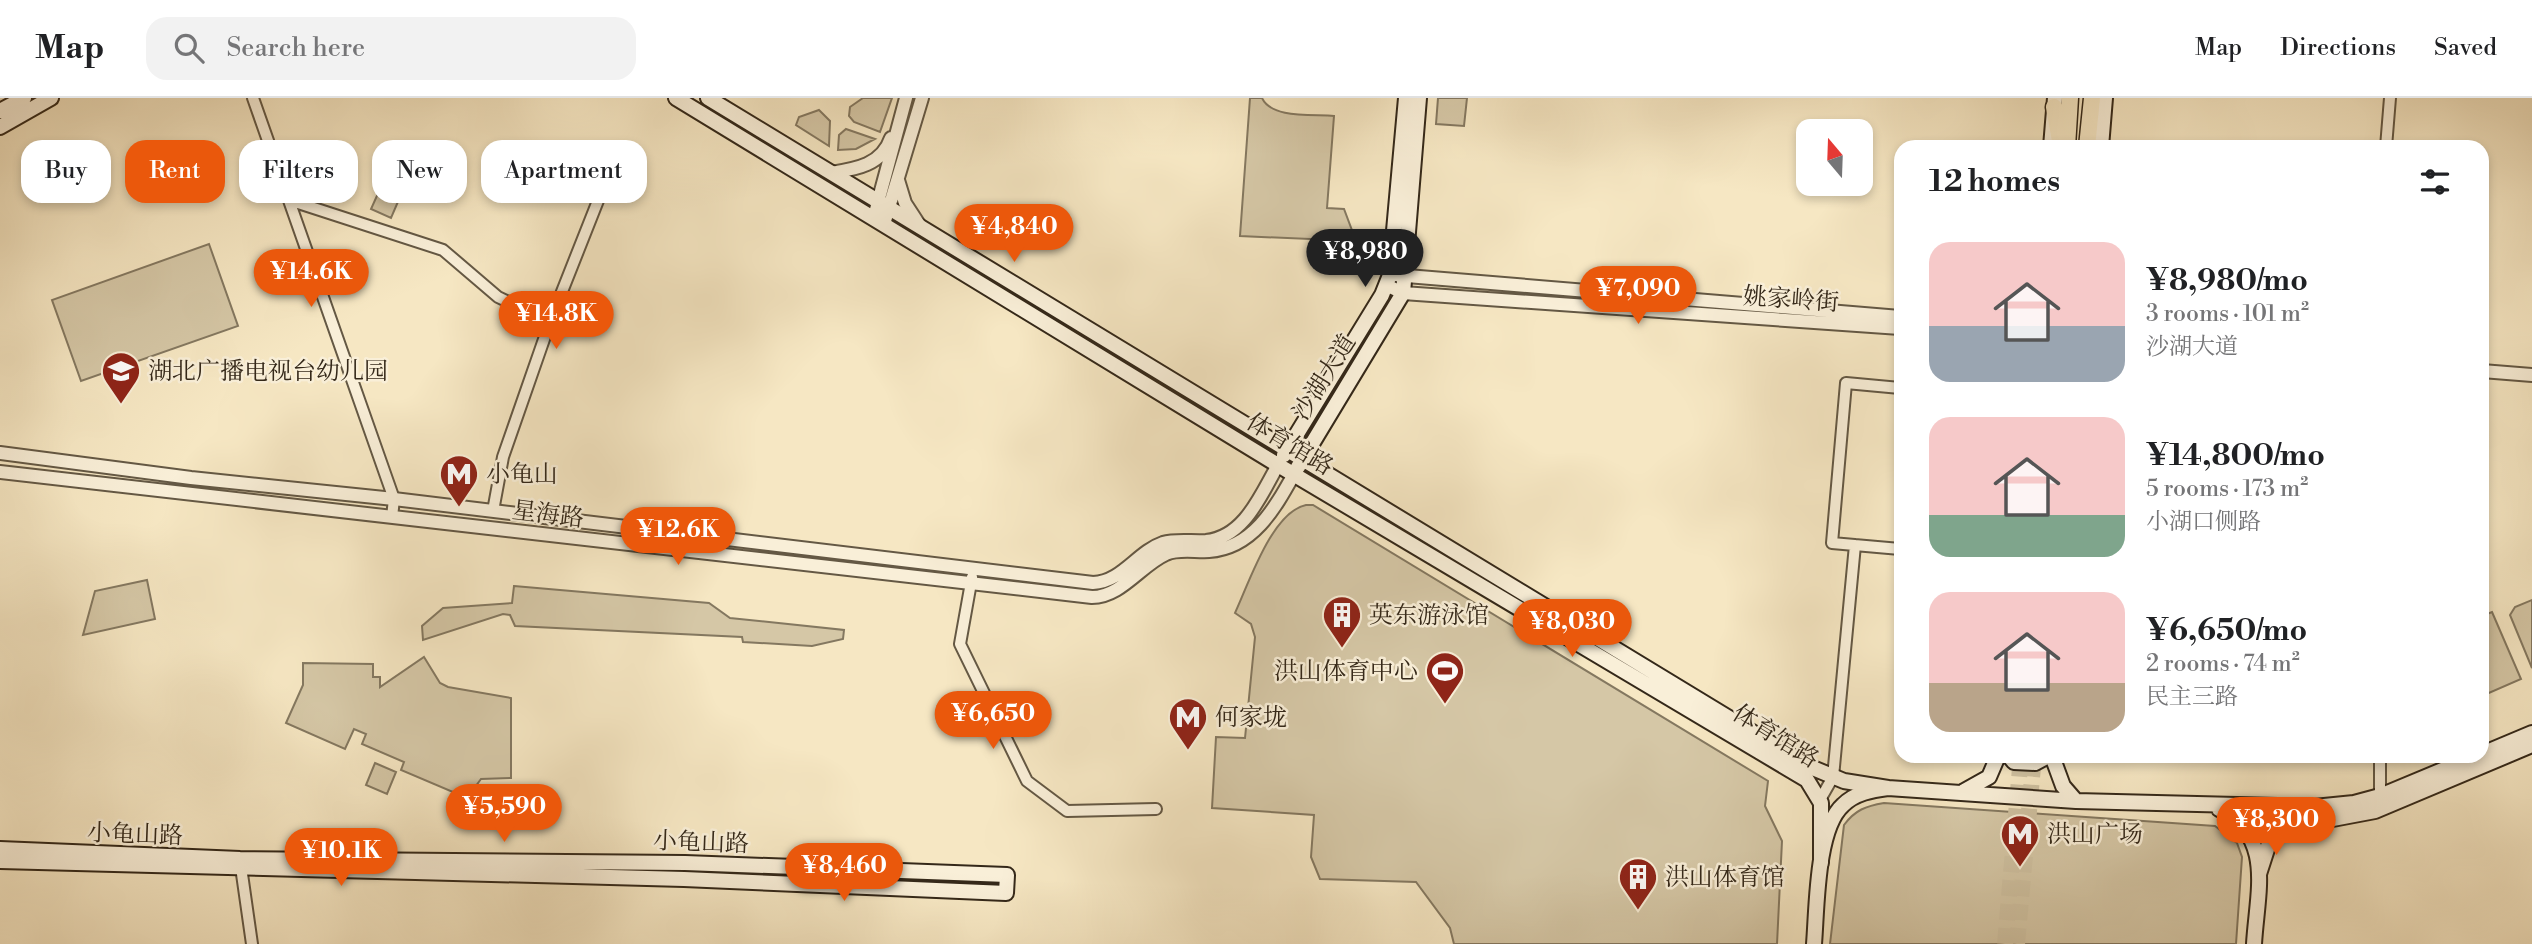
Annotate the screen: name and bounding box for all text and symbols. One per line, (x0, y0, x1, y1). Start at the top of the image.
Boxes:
search box (146, 17, 636, 80)
text: Map (35, 28, 104, 69)
icon: search (170, 29, 208, 67)
text: Search here (226, 32, 365, 64)
text: Map (2195, 33, 2242, 63)
text: Directions (2280, 33, 2396, 63)
text: Saved (2434, 33, 2497, 63)
north arrow (1796, 119, 1872, 196)
map controls (1796, 119, 1873, 196)
chip: Buy (21, 140, 111, 203)
chip: Rent (125, 140, 225, 203)
chip: Filters (239, 140, 358, 203)
chip: New (372, 140, 467, 203)
chip: Apartment (481, 140, 647, 203)
text: 12 homes (1929, 163, 2060, 201)
icon: filters (2416, 163, 2454, 201)
pin: ¥4,840 (957, 204, 1071, 264)
text: ¥4,840 (970, 213, 1058, 241)
pin: ¥8,980 (1308, 230, 1422, 289)
text: ¥8,980 (1322, 238, 1408, 266)
pin: ¥14.6K (254, 250, 368, 309)
text: ¥14.6K (270, 258, 352, 286)
text: ¥8,980/mo (2146, 262, 2308, 300)
pin: ¥7,090 (1581, 266, 1695, 326)
icon: home (1985, 270, 2069, 354)
text: ¥7,090 (1595, 275, 1681, 303)
street label: 姚家岭街 (1742, 282, 1840, 318)
pin: ¥14.8K (499, 292, 613, 351)
text: ¥14.8K (515, 300, 597, 328)
text: 3 rooms · 101 m² (2146, 300, 2309, 328)
street label: 沙湖大道 (1287, 329, 1363, 426)
text: 沙湖大道 (2146, 333, 2238, 361)
school or university icon: 湖北广播电视台幼儿园 (100, 350, 142, 405)
place label: 湖北广播电视台幼儿园 (148, 357, 388, 387)
street label: 体育馆路 (1241, 407, 1338, 482)
text: ¥14,800/mo (2146, 437, 2325, 475)
icon: home (1985, 445, 2069, 529)
metro station icon: 小龟山 (438, 453, 480, 508)
place label: 小龟山 (486, 460, 558, 490)
text: 5 rooms · 173 m² (2146, 475, 2308, 503)
street label: 星海路 (510, 496, 585, 534)
pin: ¥12.6K (621, 508, 735, 567)
text: 小湖口侧路 (2146, 508, 2261, 536)
text: ¥12.6K (637, 516, 719, 544)
building icon: 英东游泳馆 (1321, 594, 1363, 649)
pin: ¥8,030 (1515, 600, 1629, 659)
place label: 英东游泳馆 (1369, 601, 1489, 631)
text: ¥8,030 (1529, 608, 1615, 636)
text: ¥6,650/mo (2146, 612, 2307, 650)
icon: home (1985, 620, 2069, 704)
sports icon: 洪山体育中心 (1424, 650, 1466, 705)
text: 2 rooms · 74 m² (2146, 650, 2300, 678)
place label: 洪山体育中心 (1274, 657, 1418, 687)
text: 民主三路 (2146, 683, 2238, 711)
pin: ¥6,650 (936, 692, 1050, 751)
metro station icon: 何家垅 (1167, 696, 1209, 751)
street label: 体育馆路 (1727, 699, 1824, 775)
text: ¥6,650 (951, 700, 1035, 728)
place label: 何家垅 (1215, 703, 1287, 733)
pin: ¥5,590 (447, 784, 561, 844)
text: ¥5,590 (462, 793, 546, 821)
pin: ¥8,300 (2219, 798, 2333, 857)
text: ¥8,300 (2233, 806, 2319, 834)
metro station icon: 洪山广场 (1999, 813, 2041, 868)
street label: 小龟山路 (86, 818, 183, 852)
place label: 洪山广场 (2047, 820, 2143, 850)
street label: 小龟山路 (652, 826, 749, 860)
pin: ¥10.1K (284, 828, 398, 888)
text: ¥10.1K (301, 837, 381, 865)
pin: ¥8,460 (787, 844, 901, 903)
text: ¥8,460 (801, 852, 887, 880)
building icon: 洪山体育馆 (1617, 856, 1659, 911)
place label: 洪山体育馆 (1665, 863, 1785, 893)

